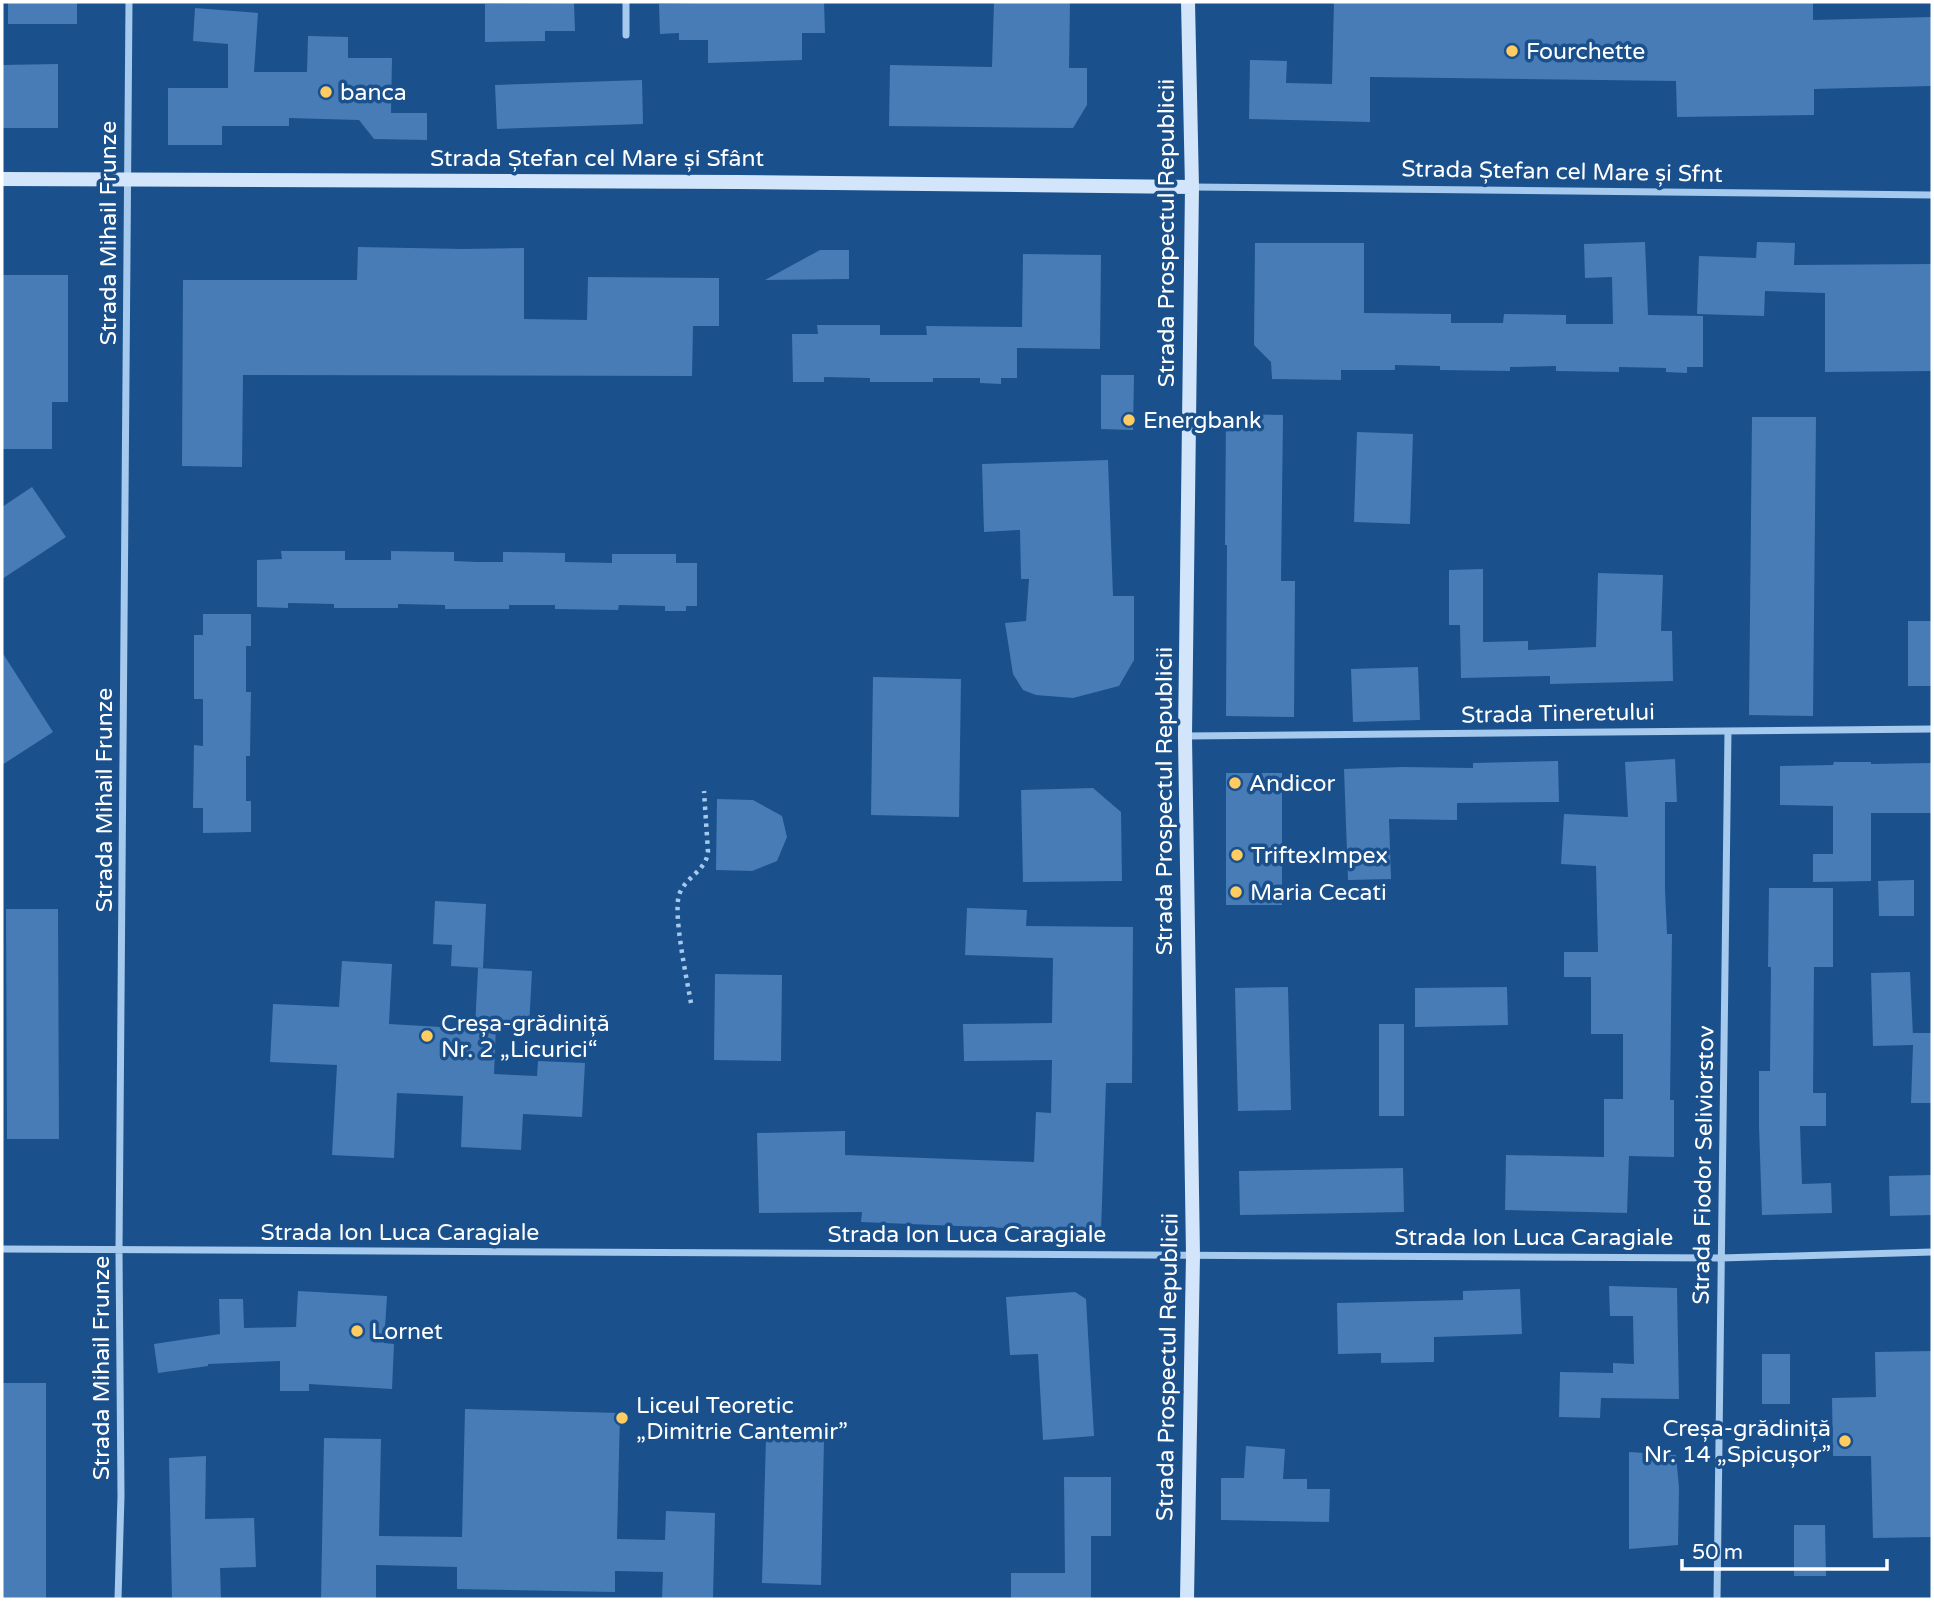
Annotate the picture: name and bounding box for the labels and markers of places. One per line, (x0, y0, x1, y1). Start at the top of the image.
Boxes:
place label: Fourchette (1526, 38, 1645, 66)
marker: Fourchette (1504, 43, 1520, 59)
place label: banca (340, 79, 407, 107)
marker: banca (318, 84, 334, 100)
place label: Energbank (1143, 407, 1262, 435)
marker: Energbank (1121, 412, 1137, 428)
place label: Andicor (1249, 770, 1335, 798)
marker: Andicor (1227, 775, 1243, 791)
place label: TriftexImpex (1251, 842, 1388, 870)
marker: TriftexImpex (1229, 847, 1245, 863)
place label: Maria Cecati (1250, 879, 1387, 907)
marker: Maria Cecati (1228, 884, 1244, 900)
place label: Creșa-grădiniță Nr. 2 „Licurici“ (441, 1010, 610, 1064)
marker: Creșa-grădiniță Nr. 2 „Licurici“ (419, 1028, 435, 1044)
place label: Lornet (371, 1318, 443, 1346)
marker: Lornet (349, 1323, 365, 1339)
place label: Liceul Teoretic „Dimitrie Cantemir” (636, 1392, 848, 1446)
marker: Liceul Teoretic „Dimitrie Cantemir” (614, 1410, 630, 1426)
place label: Creșa-grădiniță Nr. 14 „Spicușor” (1644, 1415, 1831, 1469)
marker: Creșa-grădiniță Nr. 14 „Spicușor” (1837, 1433, 1853, 1449)

